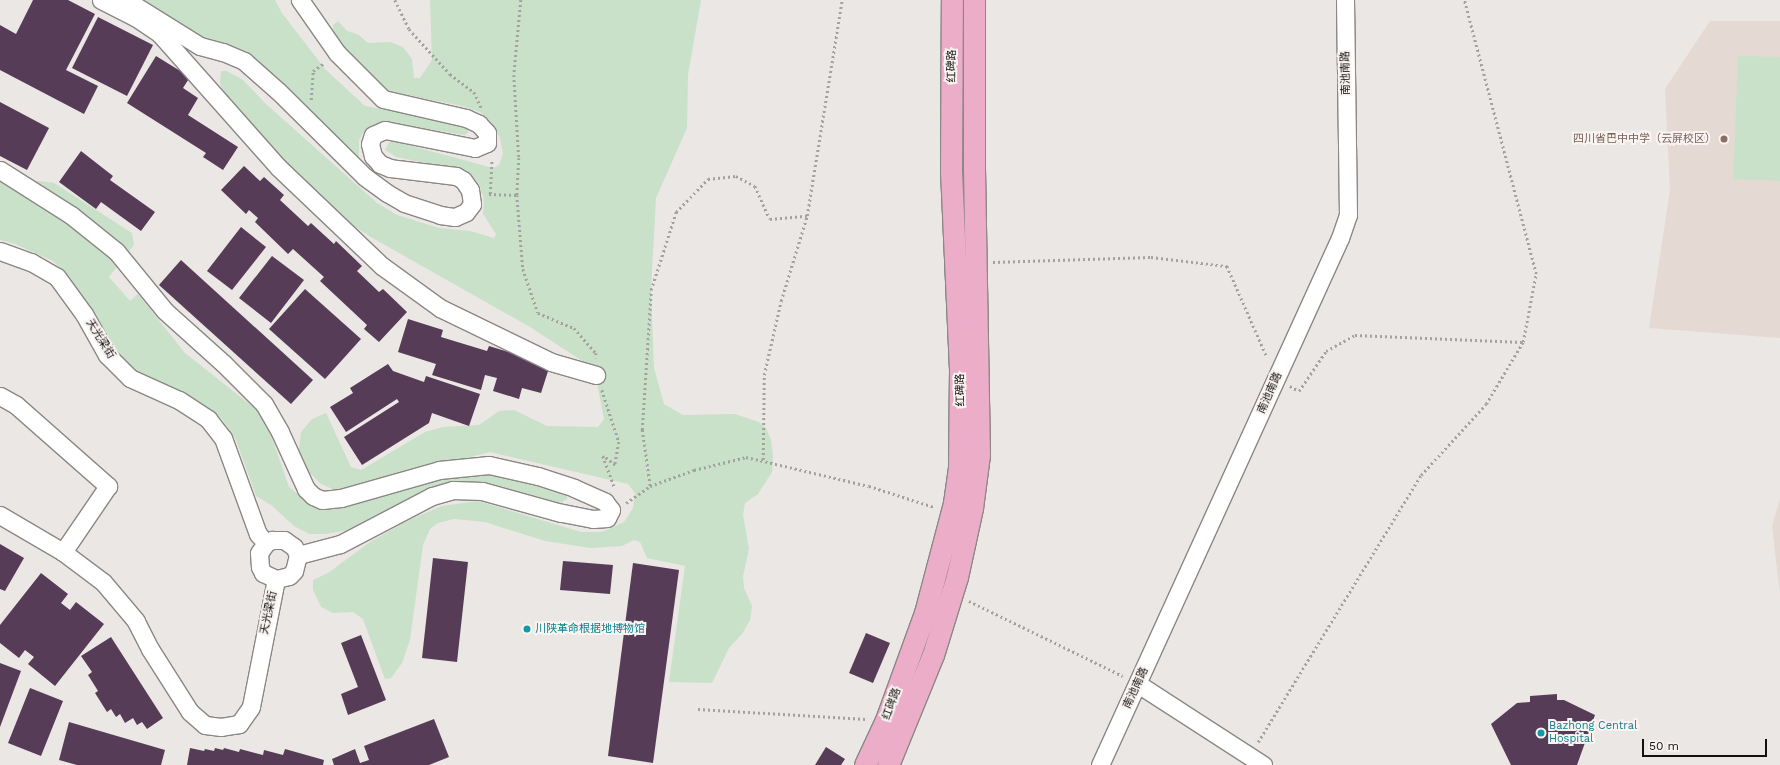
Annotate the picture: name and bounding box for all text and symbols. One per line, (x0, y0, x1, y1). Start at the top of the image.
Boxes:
street label: 红碑路 (945, 50, 959, 82)
street label: 南池南路 (1339, 51, 1353, 95)
place label: 四川省巴中中学（云屏校区） (1573, 132, 1716, 146)
marker: 四川省巴中中学（云屏校区） (1719, 134, 1729, 144)
street label: 天光梁街 (83, 317, 117, 361)
street label: 南池南路 (1255, 370, 1285, 416)
street label: 红碑路 (954, 373, 968, 407)
street label: 天光梁街 (258, 590, 280, 636)
place label: 川陕革命根据地博物馆 (535, 622, 645, 636)
marker: 川陕革命根据地博物馆 (522, 624, 532, 634)
street label: 南池南路 (1121, 665, 1151, 711)
street label: 红碑路 (880, 686, 904, 722)
place label: Bazhong Central Hospital (1549, 720, 1637, 746)
marker: Bazhong Central Hospital (1536, 728, 1546, 738)
scale bar (1644, 731, 1769, 757)
text: 50 m (1649, 739, 1679, 753)

